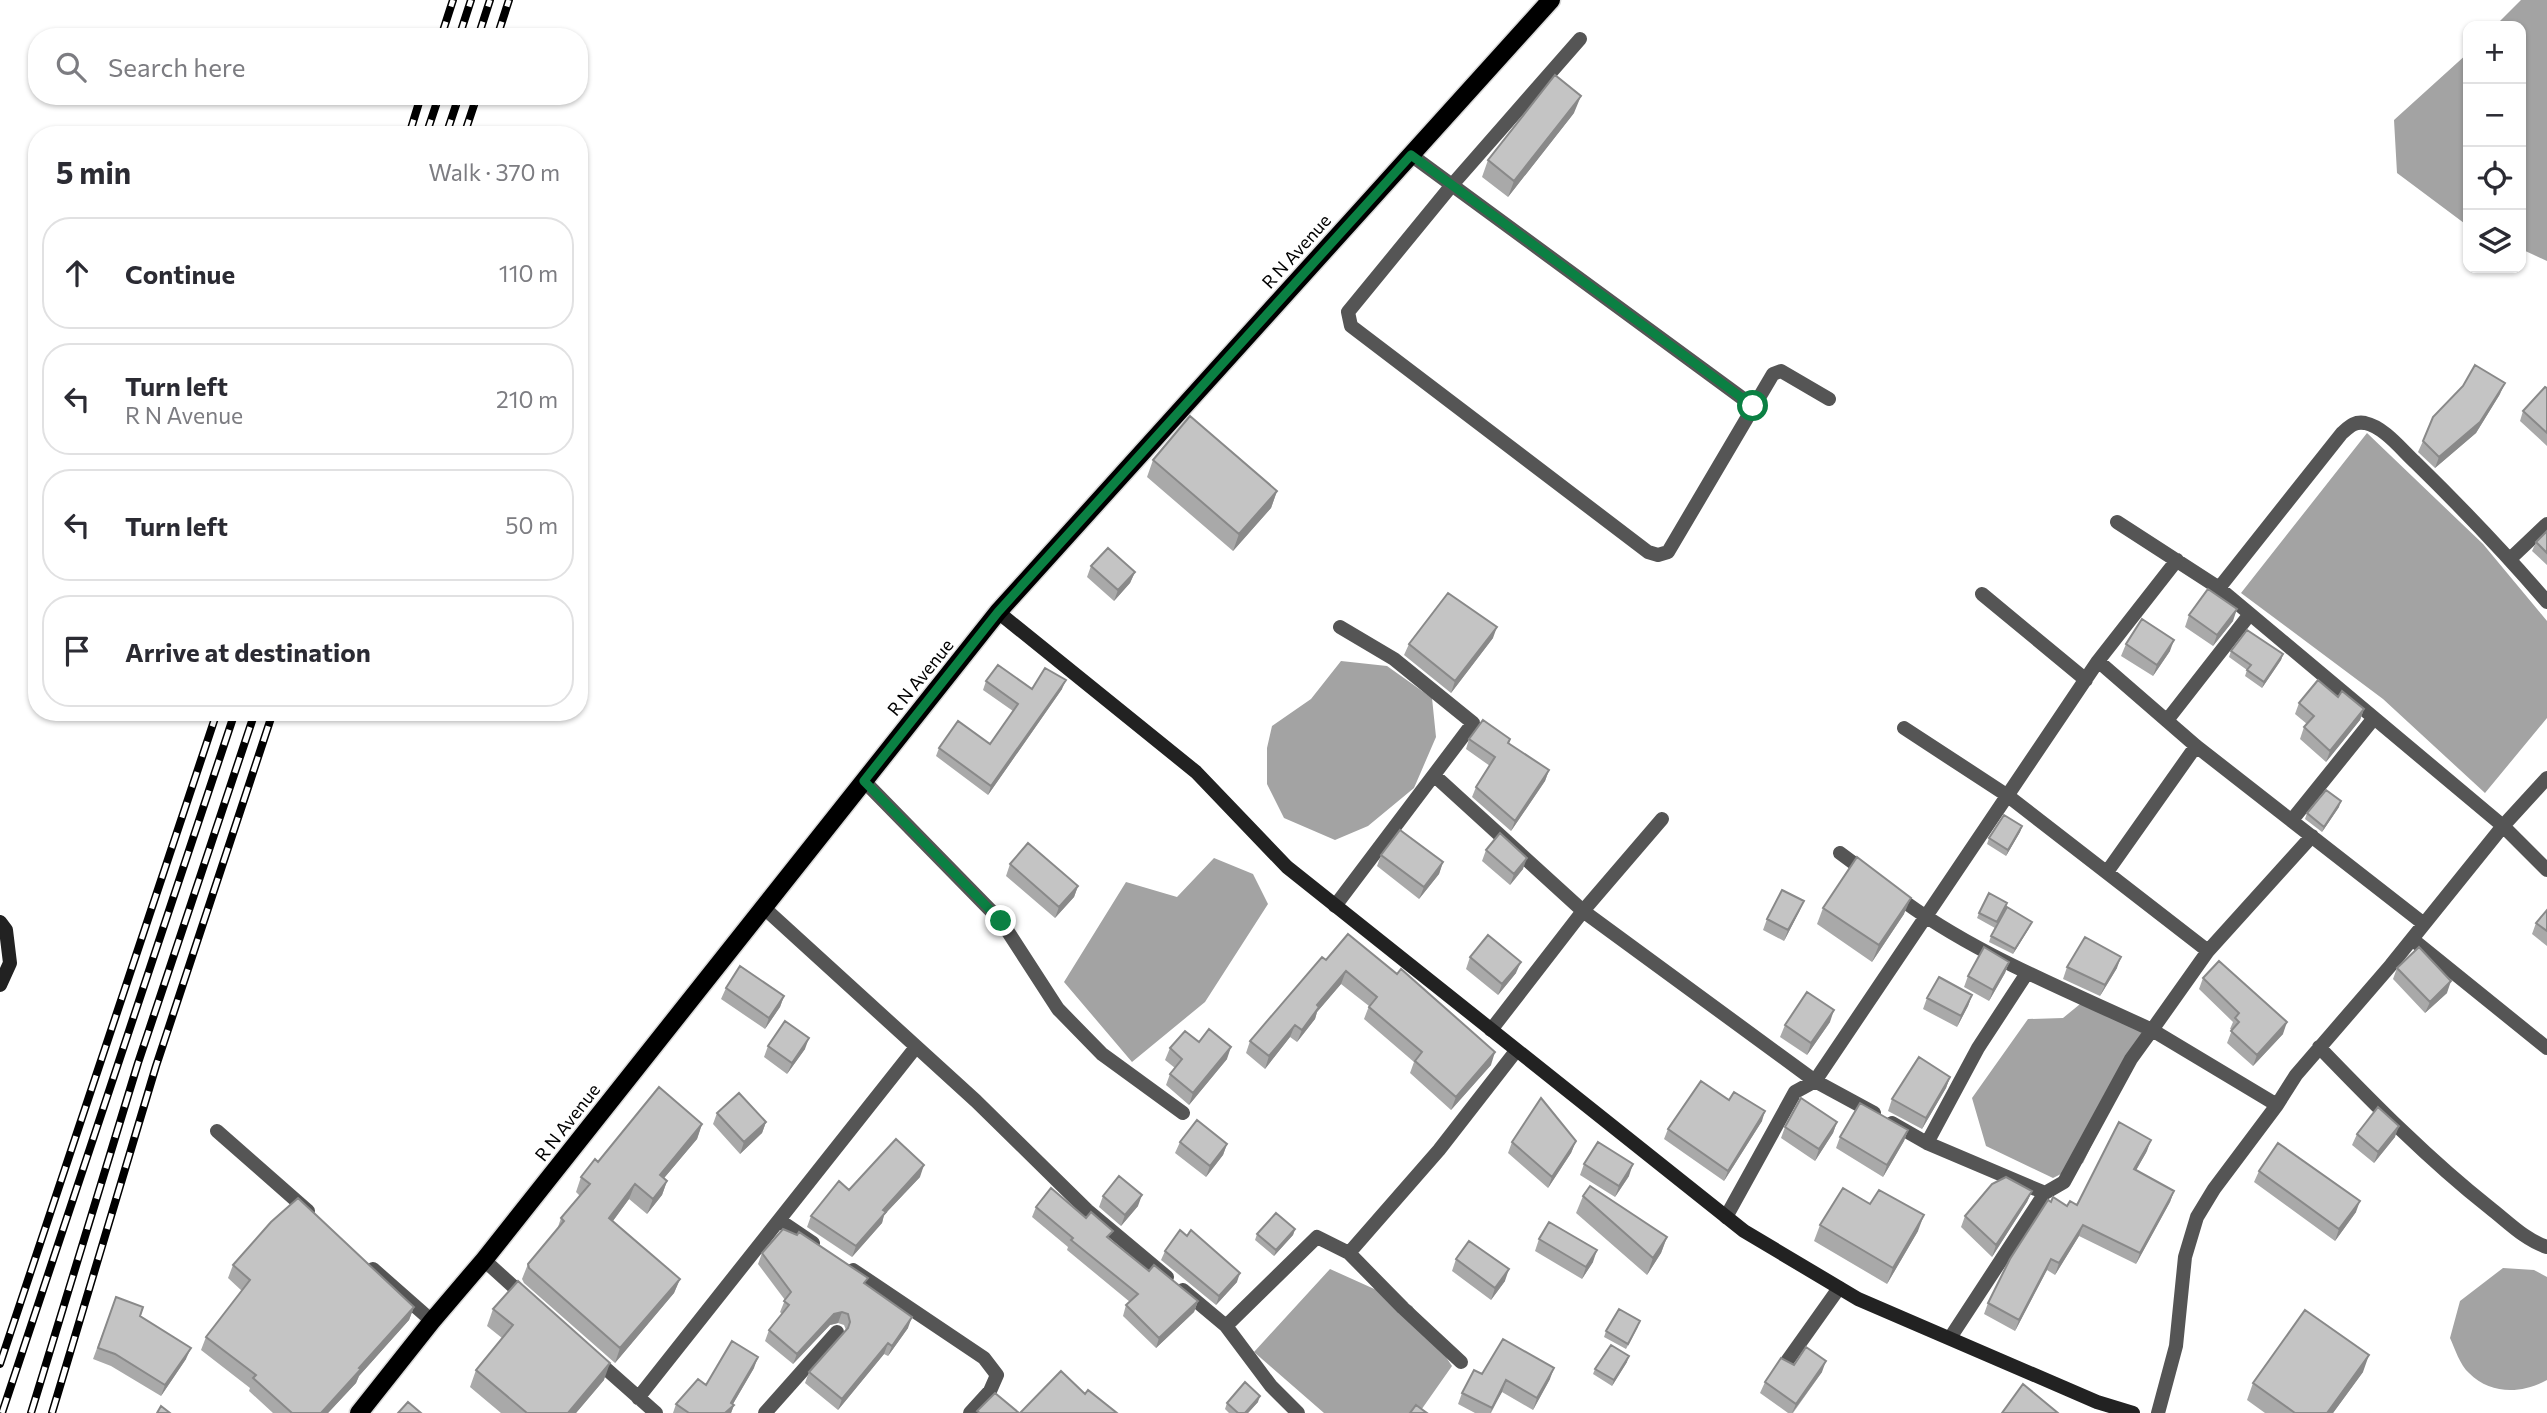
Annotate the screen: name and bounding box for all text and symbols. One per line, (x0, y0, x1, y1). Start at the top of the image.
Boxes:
map controls (2463, 21, 2526, 273)
button: + (2463, 21, 2526, 84)
search box (28, 28, 588, 105)
icon: search (52, 48, 90, 86)
text: Search here (108, 51, 246, 82)
button: − (2463, 84, 2526, 147)
button: locate (2463, 147, 2526, 210)
text: 5 min (56, 153, 131, 190)
text: Walk · 370 m (429, 158, 560, 186)
street label: R N Avenue (1257, 209, 1335, 293)
button: layers (2463, 210, 2526, 273)
icon: ahead (58, 254, 96, 292)
text: Continue (125, 258, 235, 289)
text: 110 m (499, 259, 558, 287)
text: Turn left (125, 370, 228, 401)
icon: left (58, 380, 96, 418)
text: 210 m (496, 385, 558, 413)
route start (1737, 390, 1768, 421)
text: R N Avenue (125, 401, 243, 429)
icon: left (58, 506, 96, 544)
text: Turn left (125, 510, 228, 541)
text: 50 m (505, 511, 558, 539)
icon: arrive (58, 632, 96, 670)
street label: R N Avenue (882, 634, 958, 720)
text: Arrive at destination (125, 636, 371, 667)
route end (985, 905, 1016, 936)
street label: R N Avenue (530, 1079, 604, 1165)

